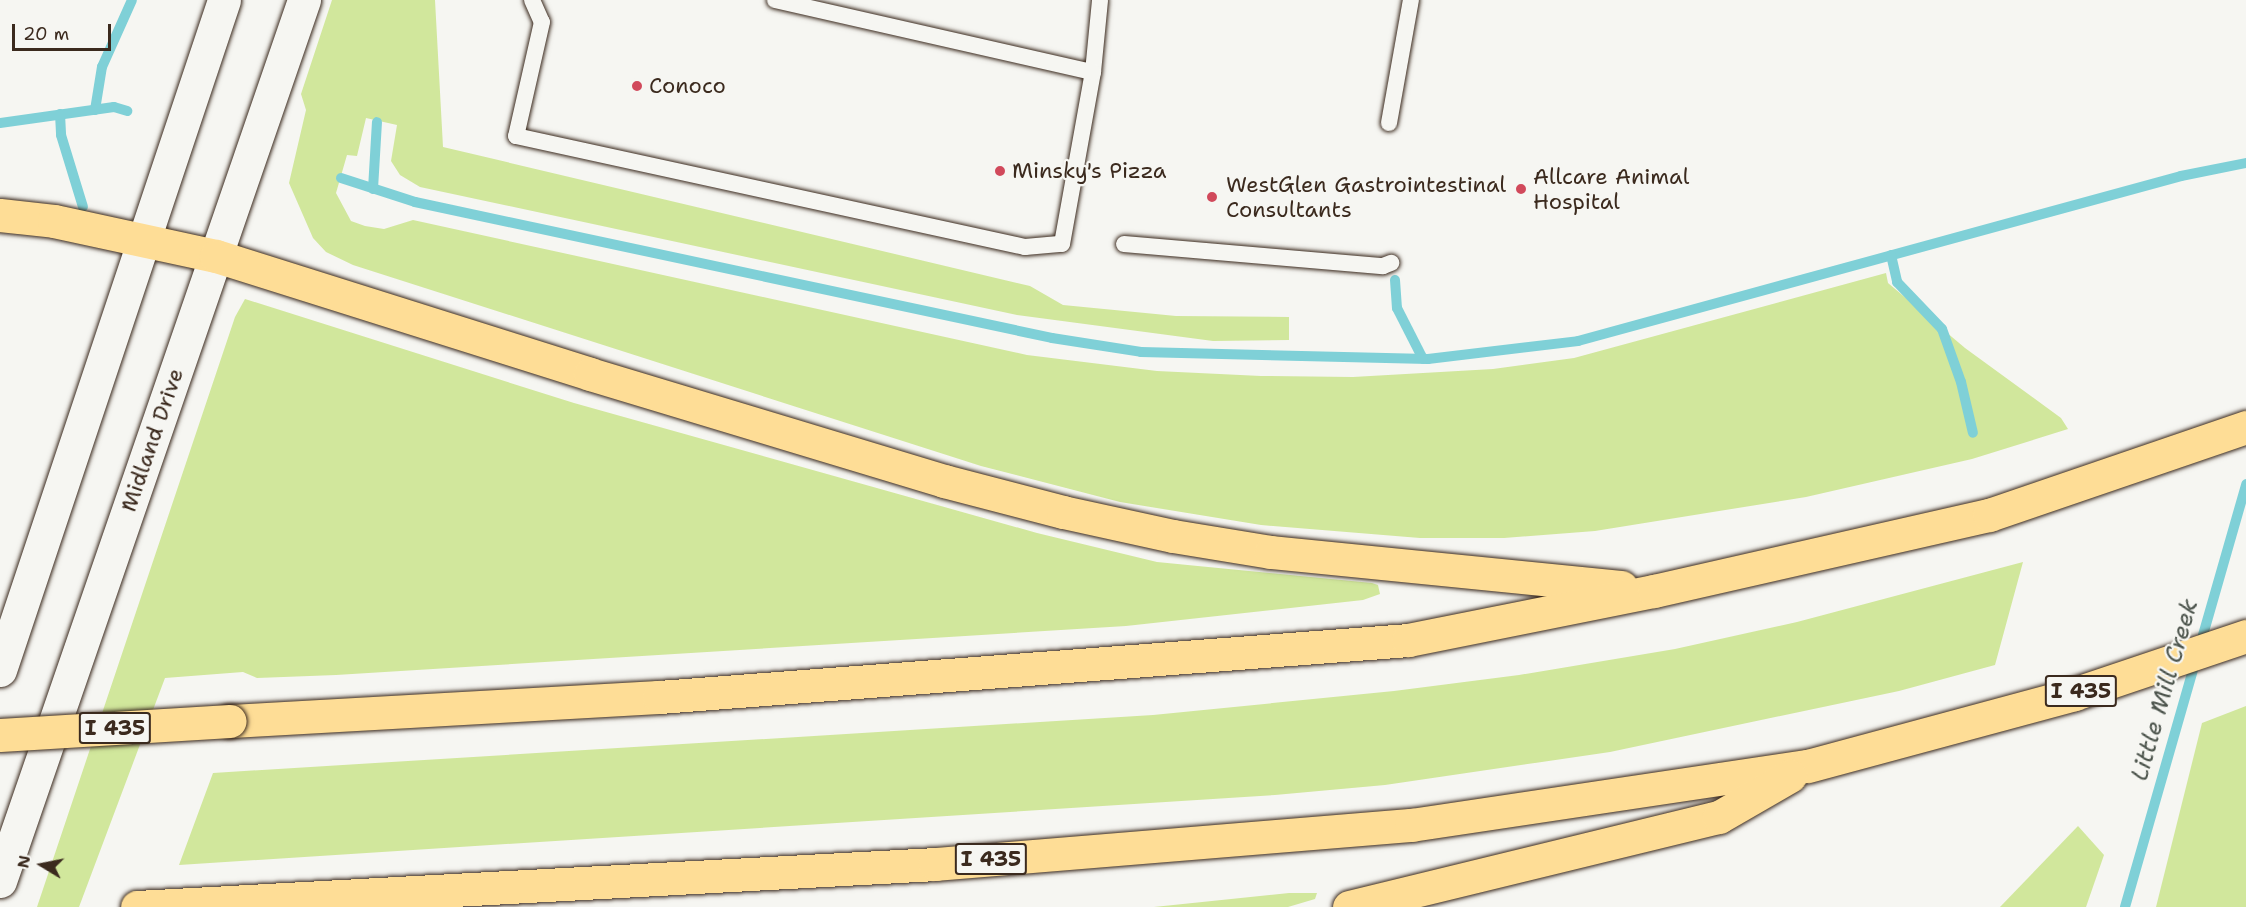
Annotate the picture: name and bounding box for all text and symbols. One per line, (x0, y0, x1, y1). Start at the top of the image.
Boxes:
scale bar (15, 12, 114, 50)
text: 20 m (23, 22, 69, 46)
place label: Conoco (649, 73, 726, 99)
marker: Conoco (630, 79, 644, 93)
place label: Minsky's Pizza (1012, 158, 1167, 184)
place label: Allcare Animal Hospital (1533, 163, 1689, 214)
marker: Minsky's Pizza (993, 164, 1007, 178)
place label: WestGlen Gastrointestinal Consultants (1226, 171, 1506, 222)
marker: Allcare Animal Hospital (1514, 182, 1528, 196)
marker: WestGlen Gastrointestinal Consultants (1203, 188, 1221, 206)
street label: Midland Drive (115, 365, 189, 515)
water label: Little Mill Creek (2125, 596, 2205, 784)
road number: I 435 (2044, 673, 2118, 709)
road number: I 435 (78, 710, 152, 746)
north arrow (12, 835, 72, 895)
road number: I 435 (954, 841, 1028, 877)
text: N (12, 854, 35, 870)

